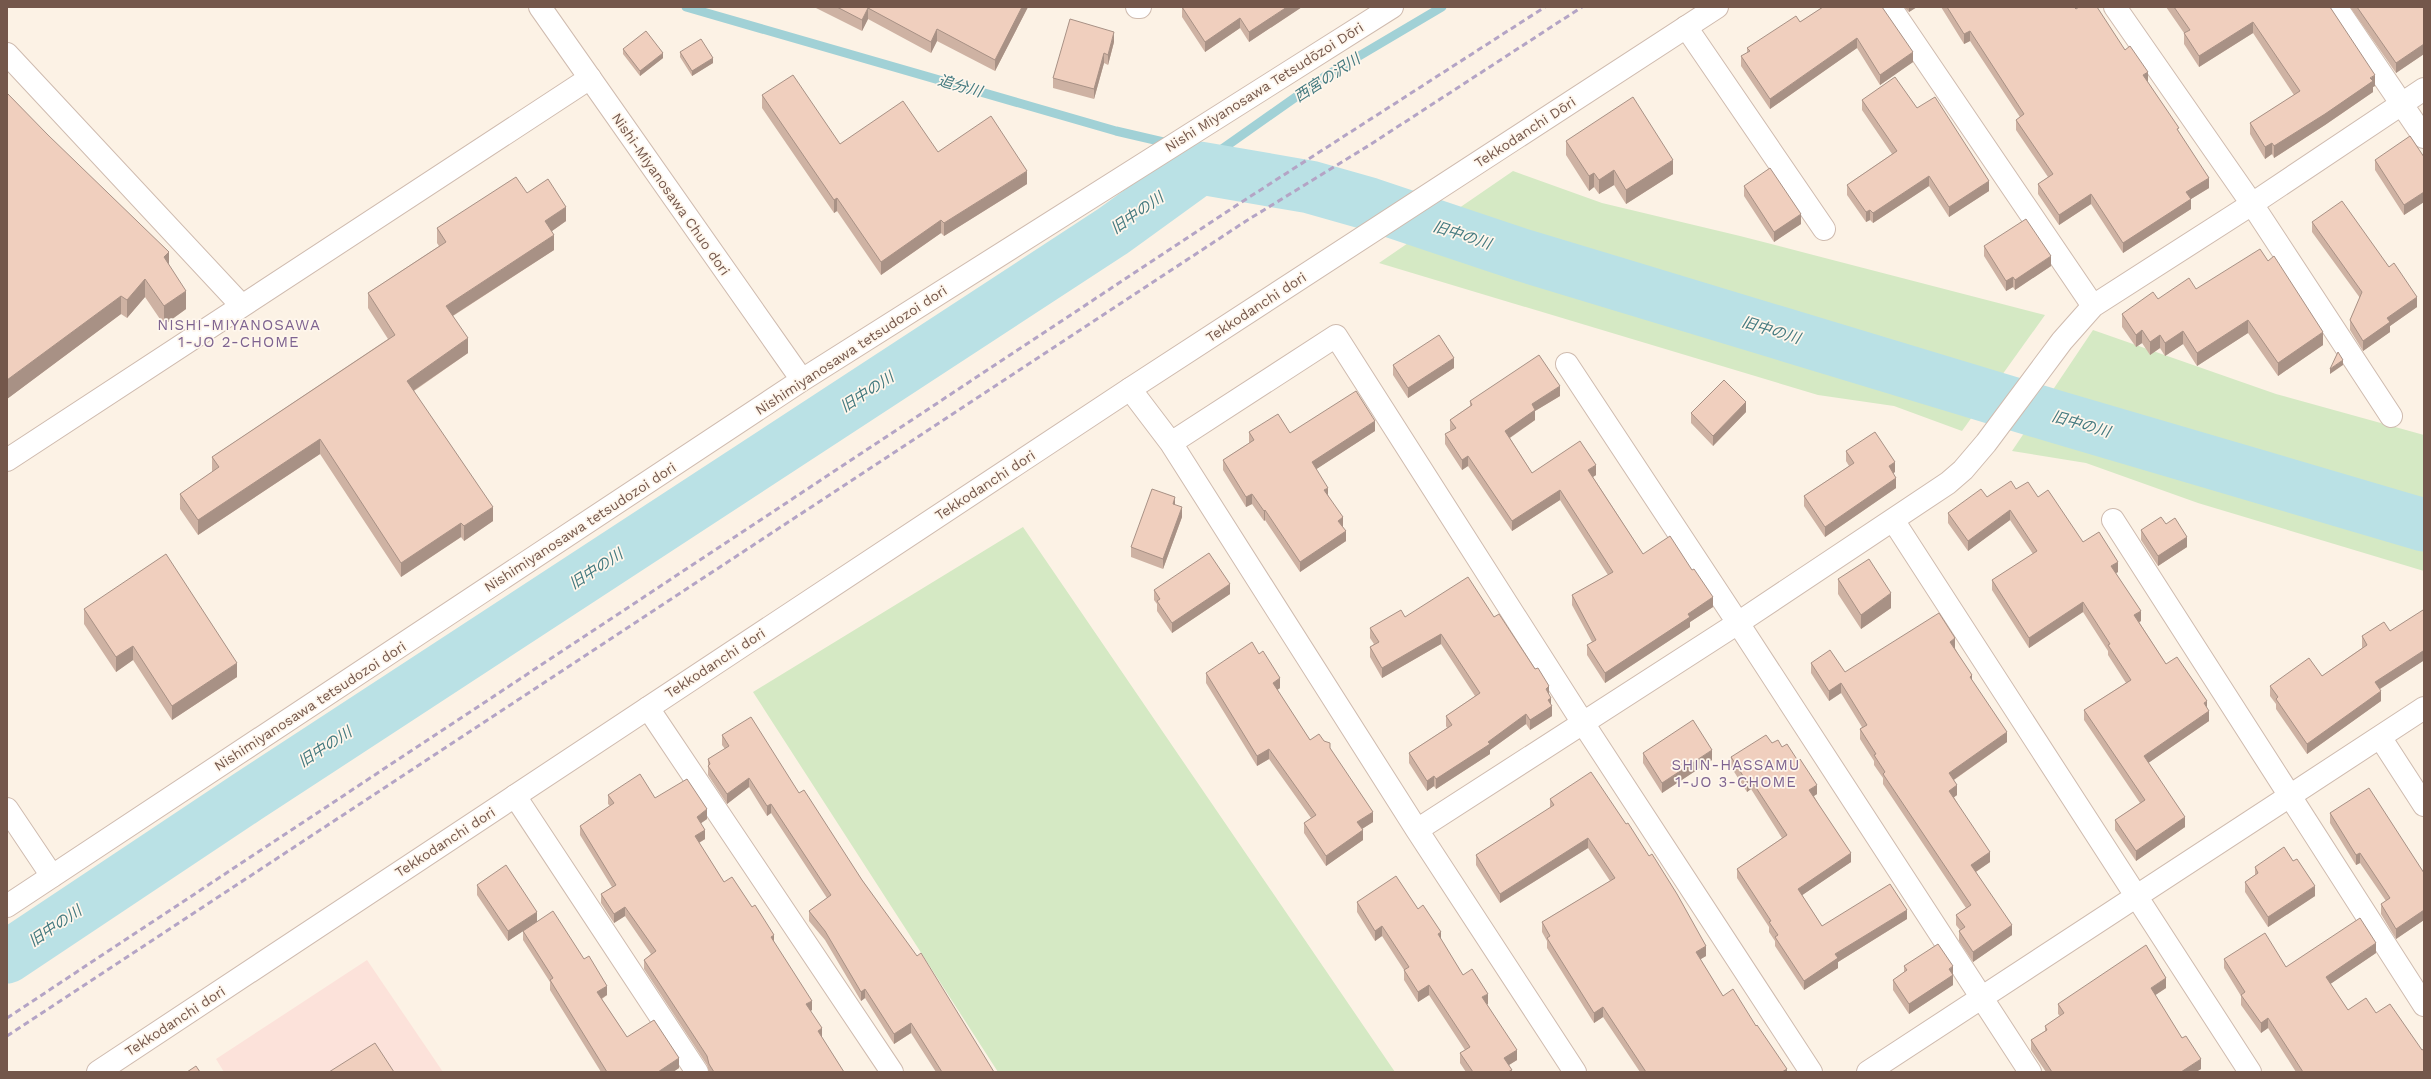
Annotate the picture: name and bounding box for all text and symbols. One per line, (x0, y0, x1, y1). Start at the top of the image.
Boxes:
street label: Nishi Miyanosawa Tetsudōzoi Dōri (1162, 19, 1366, 155)
water label: 西宮の沢川 (1291, 49, 1365, 106)
water label: 追分川 (936, 71, 986, 101)
street label: Tekkodanchi Dōri (1471, 93, 1579, 171)
street label: Nishi-Miyanosawa Chuo dori (609, 110, 733, 278)
water label: 旧中の川 (1107, 187, 1168, 238)
water label: 旧中の川 (1431, 217, 1495, 253)
street label: Tekkodanchi dori (1203, 269, 1309, 345)
street label: Nishimiyanosawa tetsudozoi dori (752, 282, 950, 418)
water label: 旧中の川 (1740, 313, 1804, 348)
district label: NISHI-MIYANOSAWA 1-JO 2-CHOME (157, 316, 321, 351)
water label: 旧中の川 (837, 367, 899, 416)
water label: 旧中の川 (2050, 407, 2114, 441)
street label: Tekkodanchi dori (932, 447, 1038, 523)
street label: Nishimiyanosawa tetsudozoi dori (481, 459, 679, 595)
water label: 旧中の川 (566, 544, 628, 593)
street label: Tekkodanchi dori (662, 625, 768, 701)
street label: Nishimiyanosawa tetsudozoi dori (211, 638, 409, 774)
water label: 旧中の川 (295, 722, 357, 771)
district label: SHIN-HASSAMU 1-JO 3-CHOME (1672, 756, 1800, 791)
street label: Tekkodanchi dori (392, 804, 498, 880)
water label: 旧中の川 (25, 901, 87, 950)
street label: Tekkodanchi dori (122, 983, 228, 1059)

